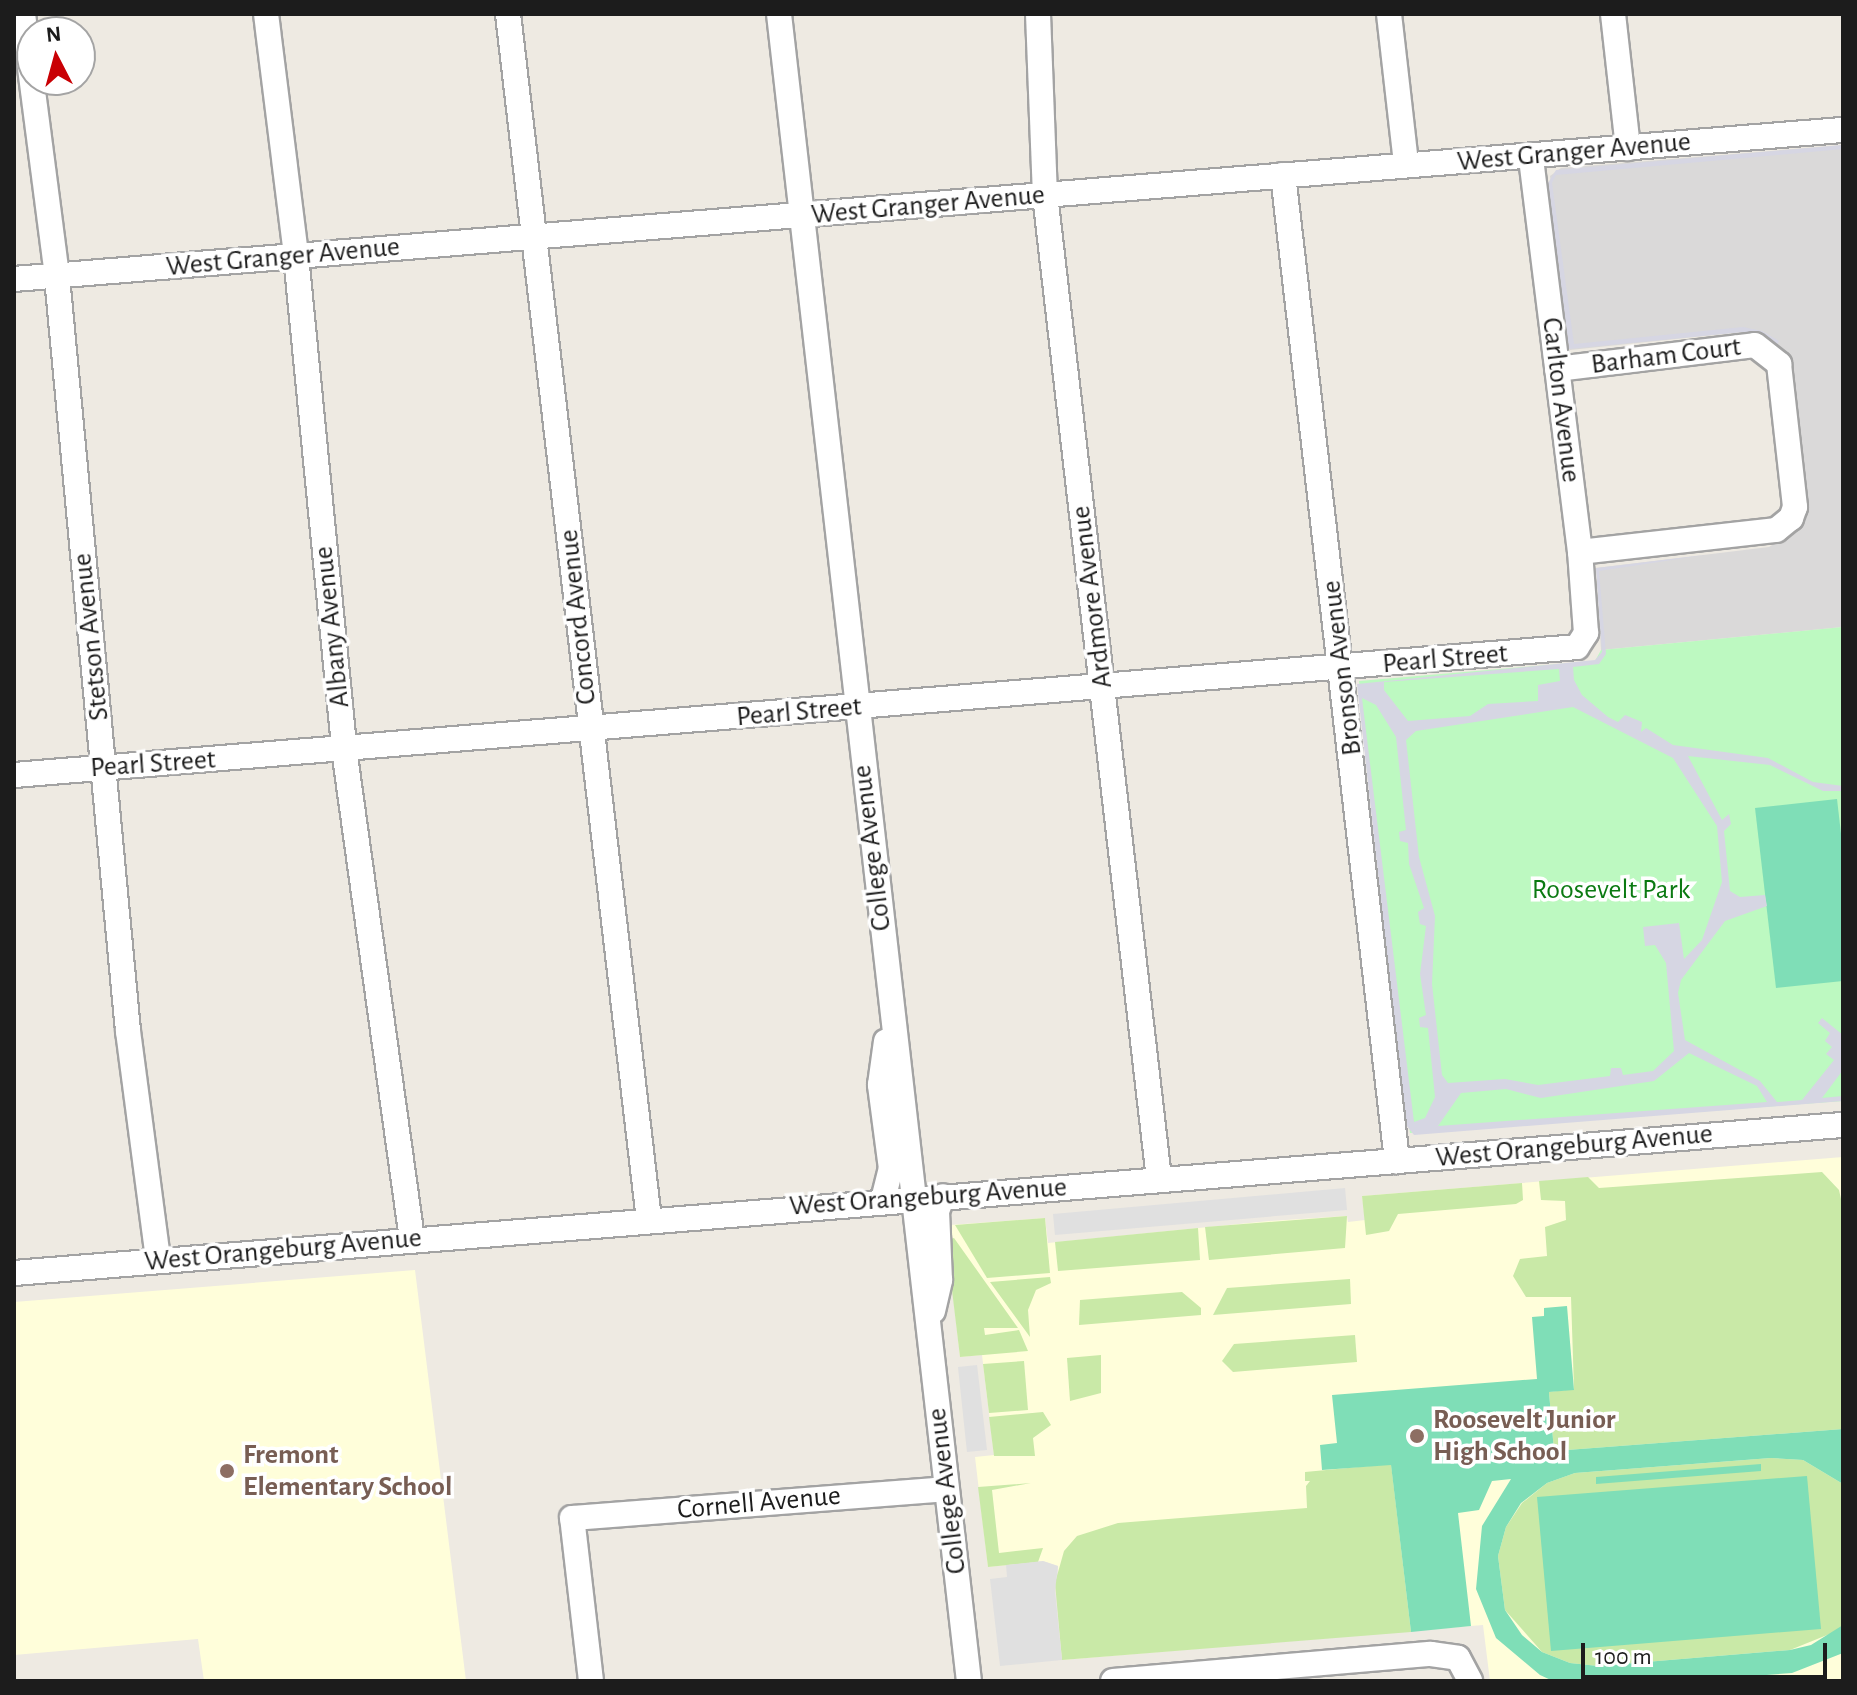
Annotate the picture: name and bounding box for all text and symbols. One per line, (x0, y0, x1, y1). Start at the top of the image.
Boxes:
north arrow (16, 16, 96, 96)
text: N (45, 22, 62, 46)
street label: West Granger Avenue (1456, 125, 1692, 179)
street label: West Granger Avenue (810, 178, 1046, 232)
street label: West Granger Avenue (165, 230, 401, 284)
street label: Carlton Avenue (1534, 316, 1588, 484)
street label: Barham Court (1589, 330, 1743, 382)
street label: Ardmore Avenue (1064, 504, 1120, 690)
street label: Concord Avenue (552, 528, 604, 706)
street label: Albany Avenue (307, 545, 357, 709)
street label: Stetson Avenue (66, 552, 116, 722)
street label: Bronson Avenue (1315, 579, 1369, 757)
street label: Pearl Street (1381, 637, 1509, 681)
street label: Pearl Street (735, 690, 863, 734)
street label: Pearl Street (89, 743, 217, 785)
street label: College Avenue (845, 763, 899, 933)
park label: Roosevelt Park (1532, 873, 1690, 907)
street label: West Orangeburg Avenue (1434, 1117, 1714, 1175)
street label: West Orangeburg Avenue (788, 1171, 1068, 1223)
street label: West Orangeburg Avenue (143, 1221, 423, 1279)
place label: Roosevelt Junior High School (1433, 1403, 1616, 1469)
street label: College Avenue (920, 1406, 974, 1576)
marker: Roosevelt Junior High School (1408, 1427, 1426, 1445)
place label: Fremont Elementary School (243, 1438, 452, 1504)
marker: Fremont Elementary School (218, 1462, 236, 1480)
street label: Cornell Avenue (676, 1479, 842, 1527)
scale bar (1585, 1627, 1831, 1677)
text: 100 m (1595, 1645, 1652, 1669)

